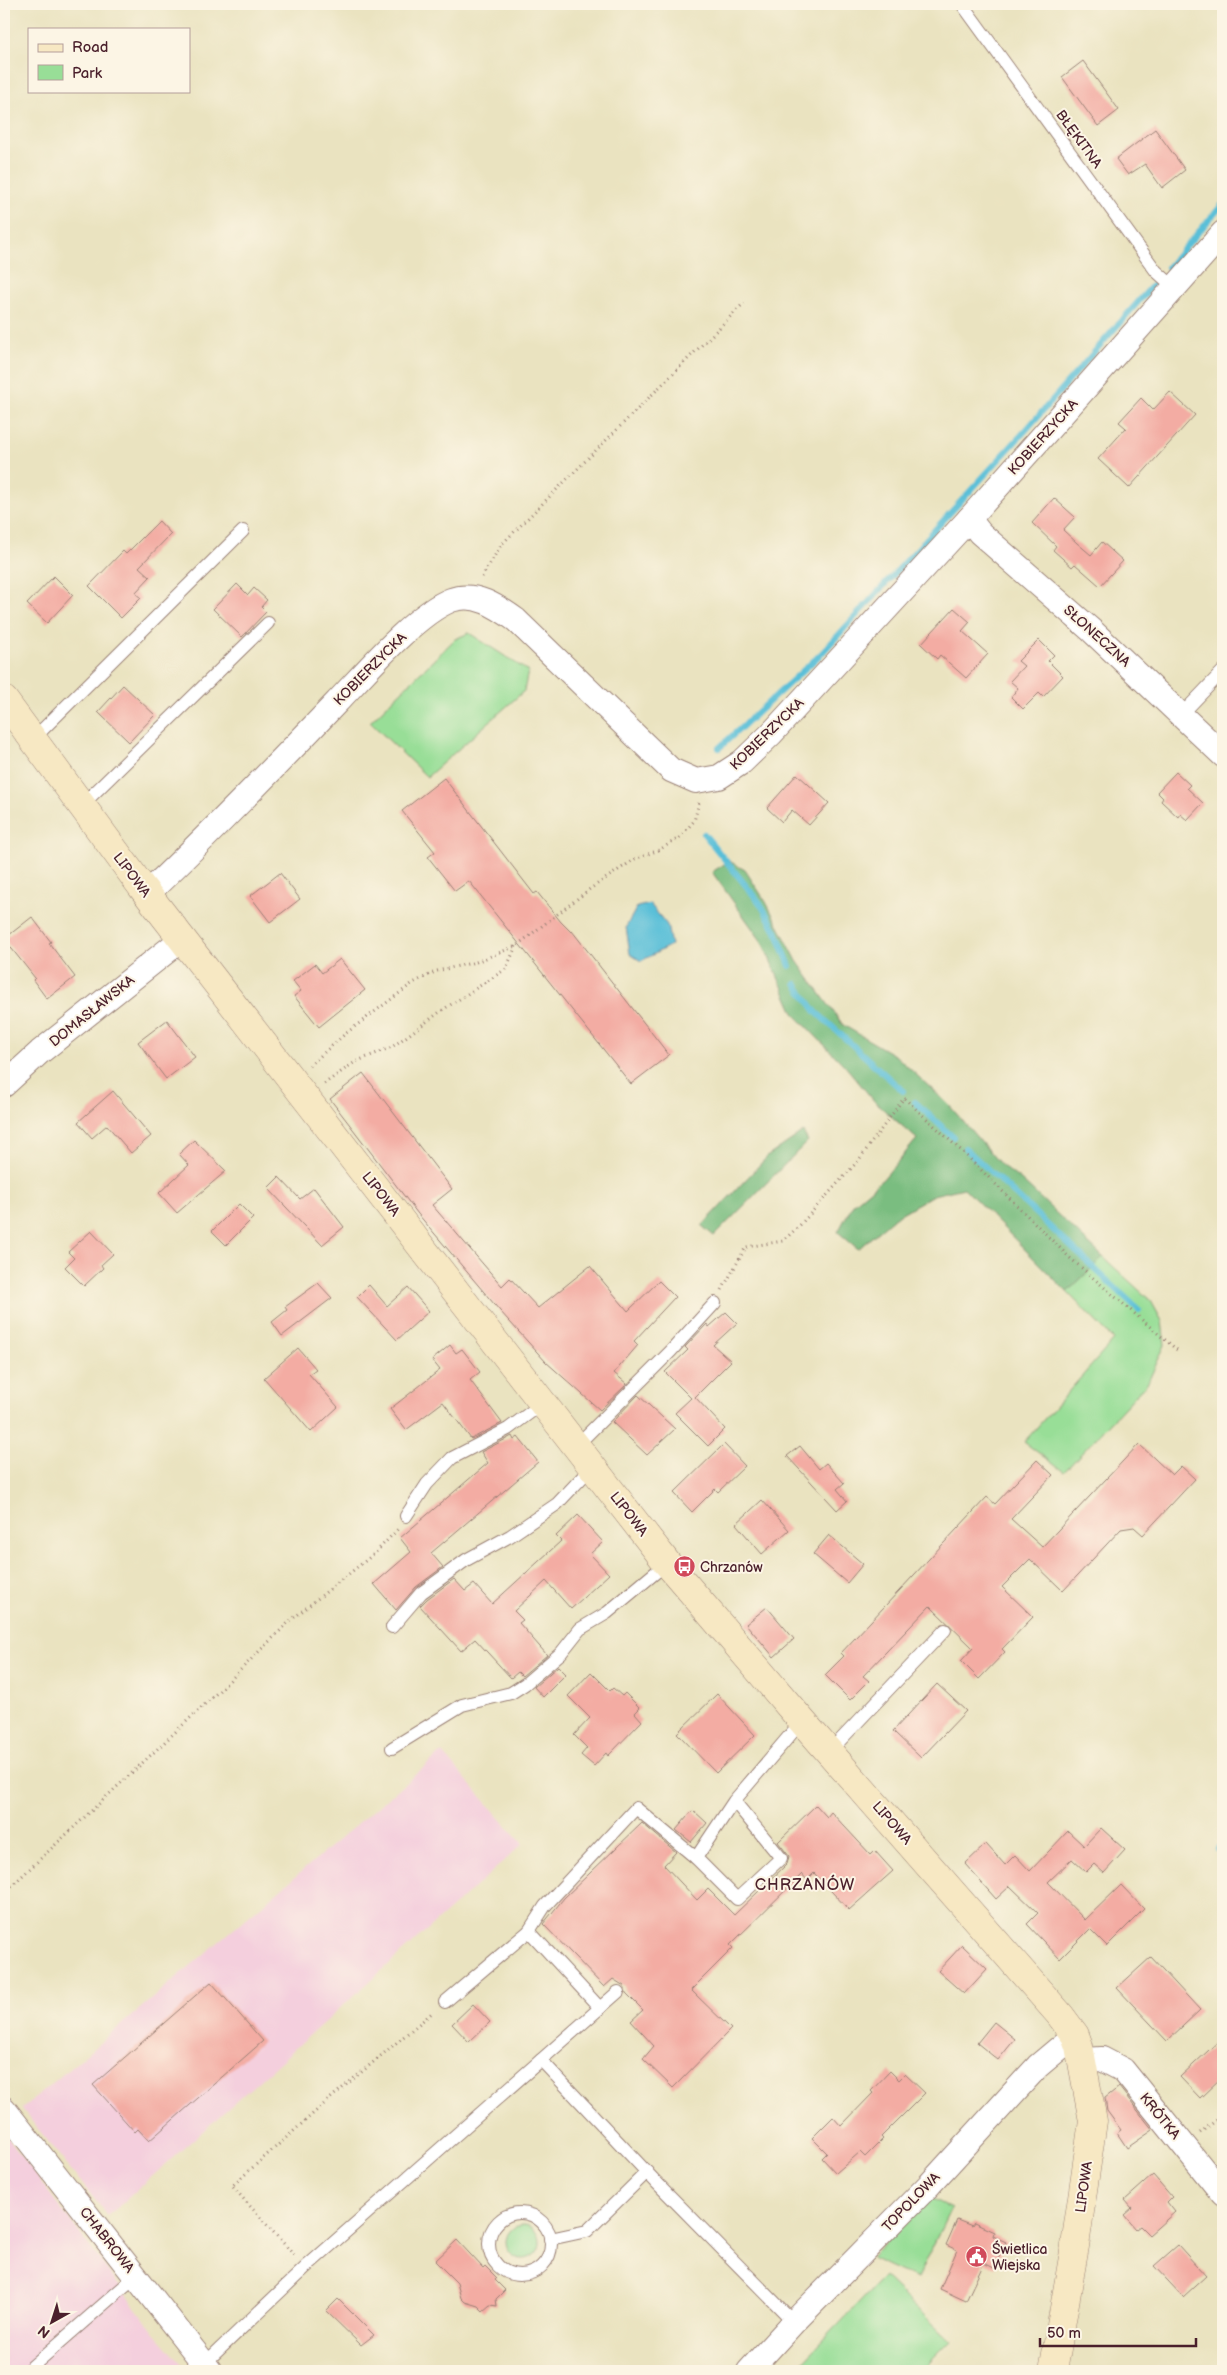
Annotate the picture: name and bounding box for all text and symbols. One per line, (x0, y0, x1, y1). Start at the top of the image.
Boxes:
legend (28, 28, 190, 92)
text: Road (72, 38, 108, 57)
text: Park (72, 64, 103, 83)
street label: BŁĘKITNA (1052, 107, 1106, 172)
street label: KOBIERZYCKA (1004, 395, 1082, 478)
street label: SŁONECZNA (1060, 602, 1134, 671)
street label: KOBIERZYCKA (330, 629, 410, 709)
street label: KOBIERZYCKA (726, 694, 808, 774)
street label: LIPOWA (110, 849, 155, 901)
street label: DOMASŁAWSKA (46, 971, 138, 1050)
street label: LIPOWA (358, 1168, 404, 1220)
street label: LIPOWA (606, 1488, 652, 1540)
bus stop icon: Chrzanów (672, 1555, 696, 1579)
place label: Chrzanów (700, 1559, 763, 1576)
street label: LIPOWA (869, 1798, 916, 1848)
district label: CHRZANÓW (755, 1874, 855, 1895)
street label: KRÓTKA (1136, 2089, 1185, 2143)
street label: LIPOWA (1072, 2160, 1096, 2214)
street label: TOPOLOWA (879, 2168, 944, 2235)
street label: CHABROWA (76, 2204, 138, 2277)
place label: Świetlica Wiejska (992, 2240, 1048, 2274)
public building icon: Świetlica Wiejska (964, 2245, 988, 2269)
north arrow (28, 2298, 78, 2348)
scale bar (1040, 2315, 1196, 2347)
text: N (35, 2322, 54, 2342)
text: 50 m (1047, 2324, 1081, 2343)

